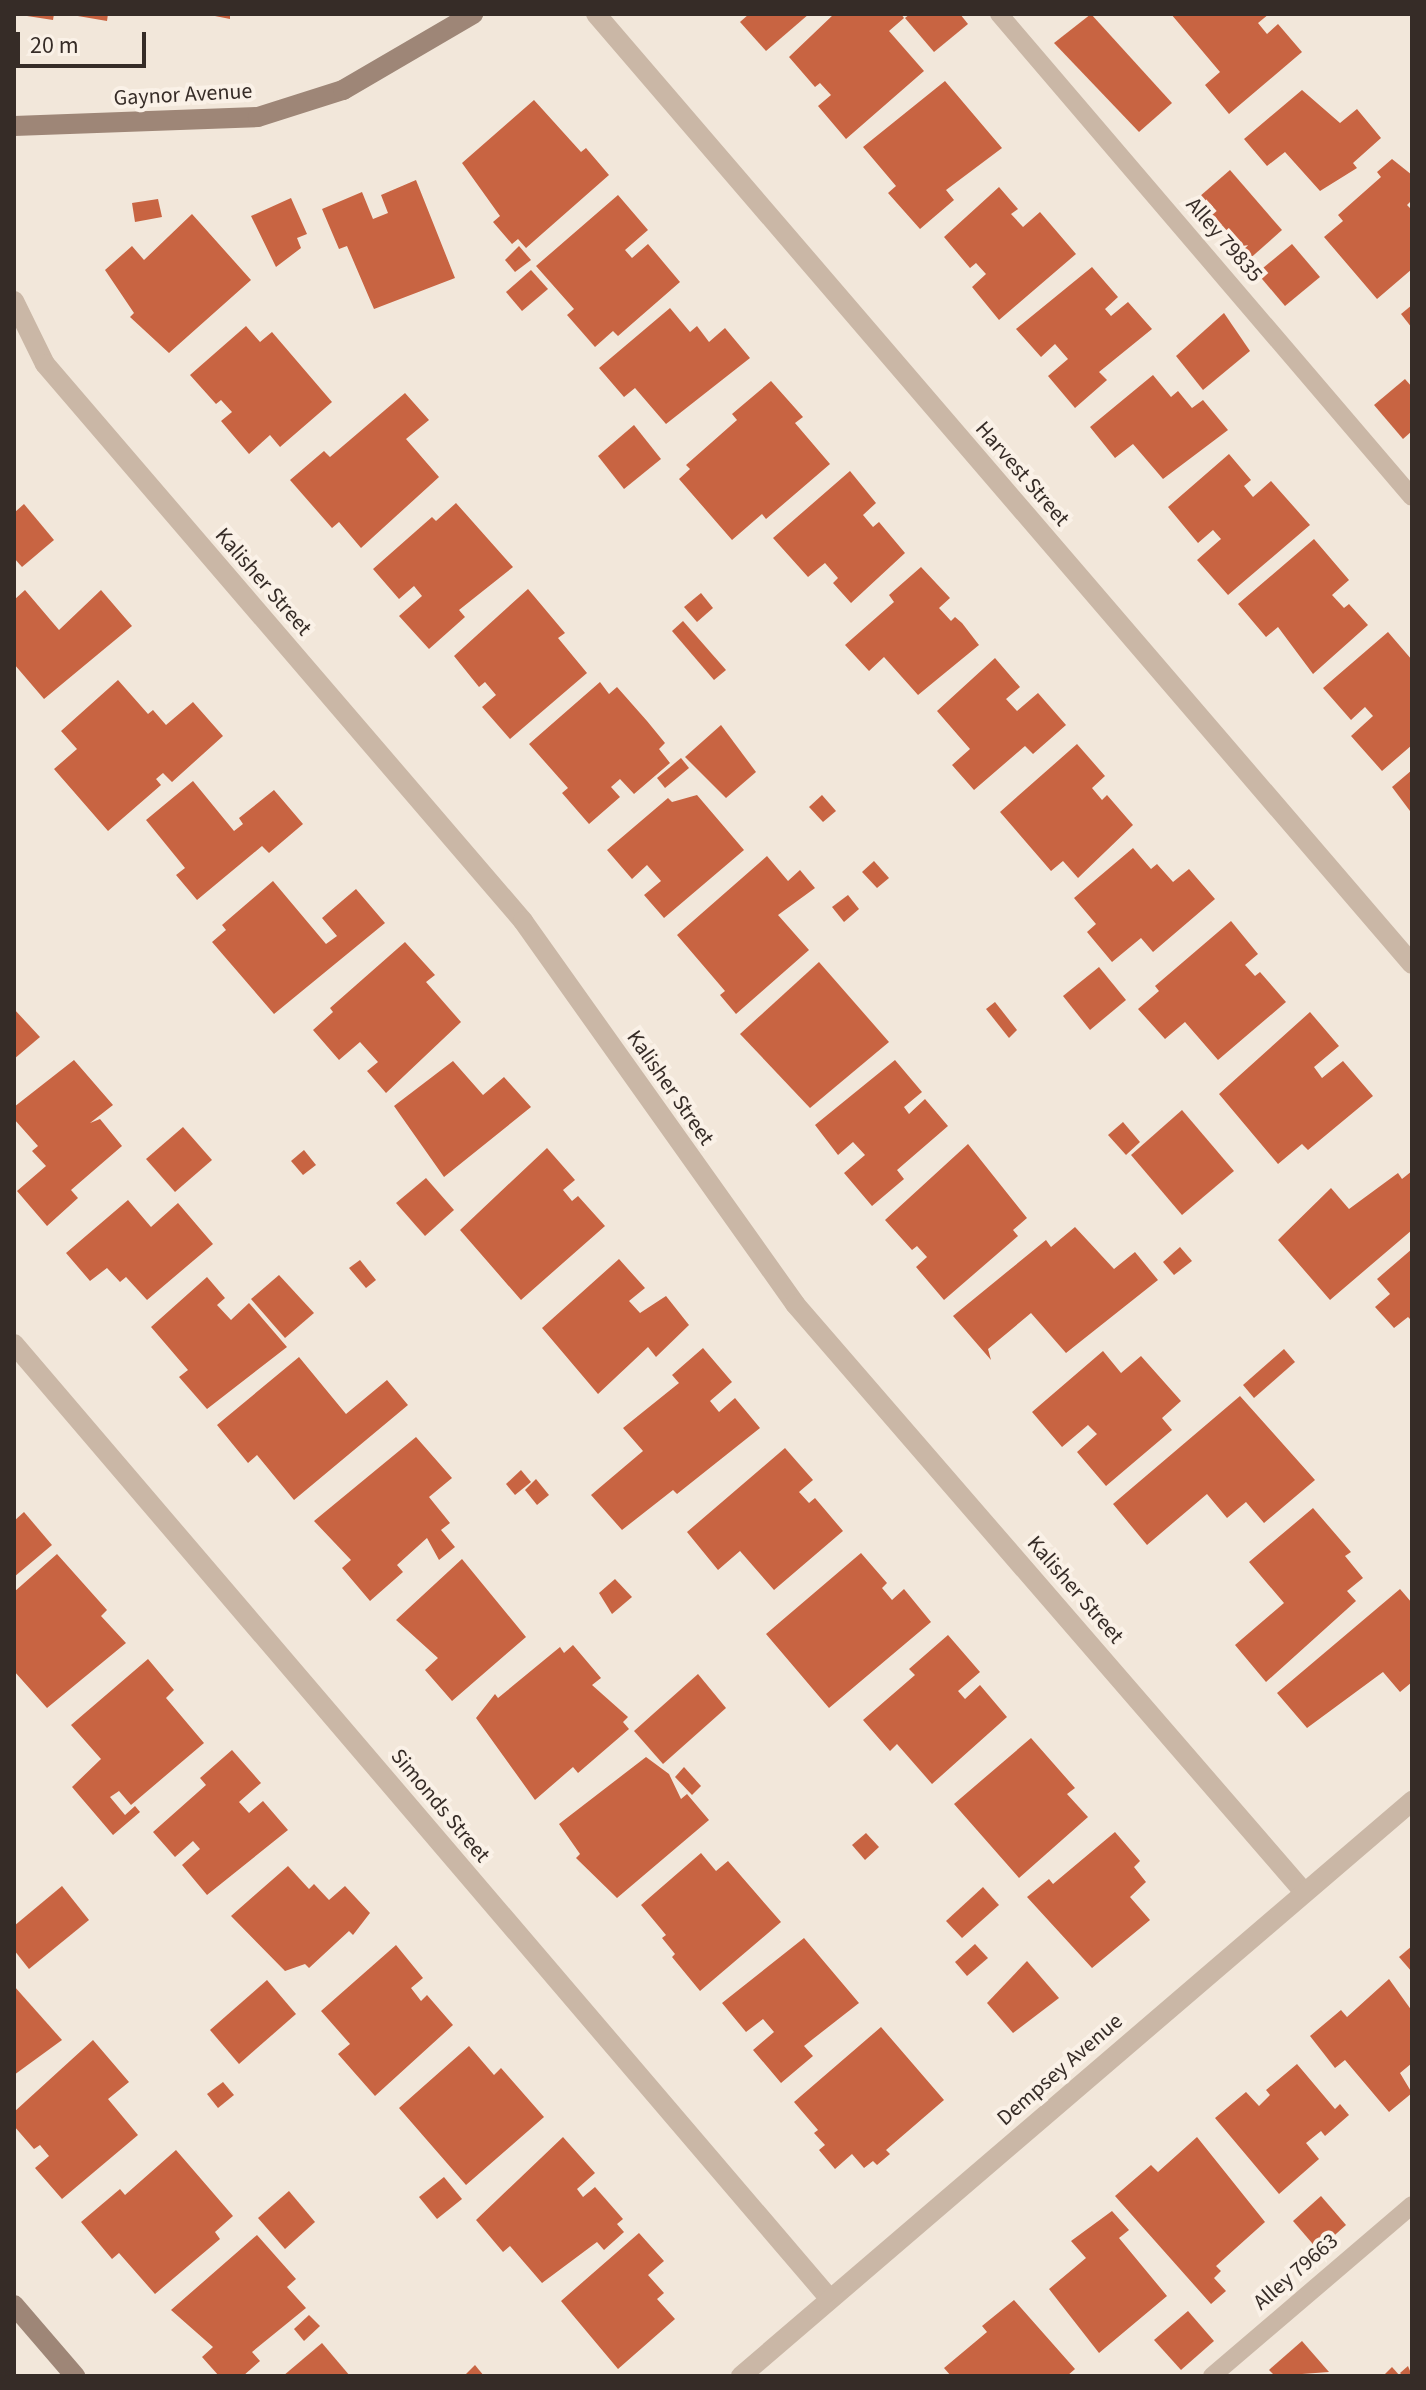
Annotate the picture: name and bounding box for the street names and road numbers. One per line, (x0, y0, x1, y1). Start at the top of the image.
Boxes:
street label: Gaynor Avenue (113, 78, 253, 112)
street label: Alley 79835 (1180, 192, 1268, 288)
street label: Harvest Street (969, 416, 1075, 532)
street label: Kalisher Street (209, 523, 317, 641)
street label: Kalisher Street (621, 1026, 719, 1150)
street label: Kalisher Street (1021, 1531, 1129, 1649)
street label: Simonds Street (385, 1744, 495, 1868)
street label: Dempsey Avenue (992, 2008, 1128, 2132)
street label: Alley 79663 (1248, 2228, 1344, 2316)

